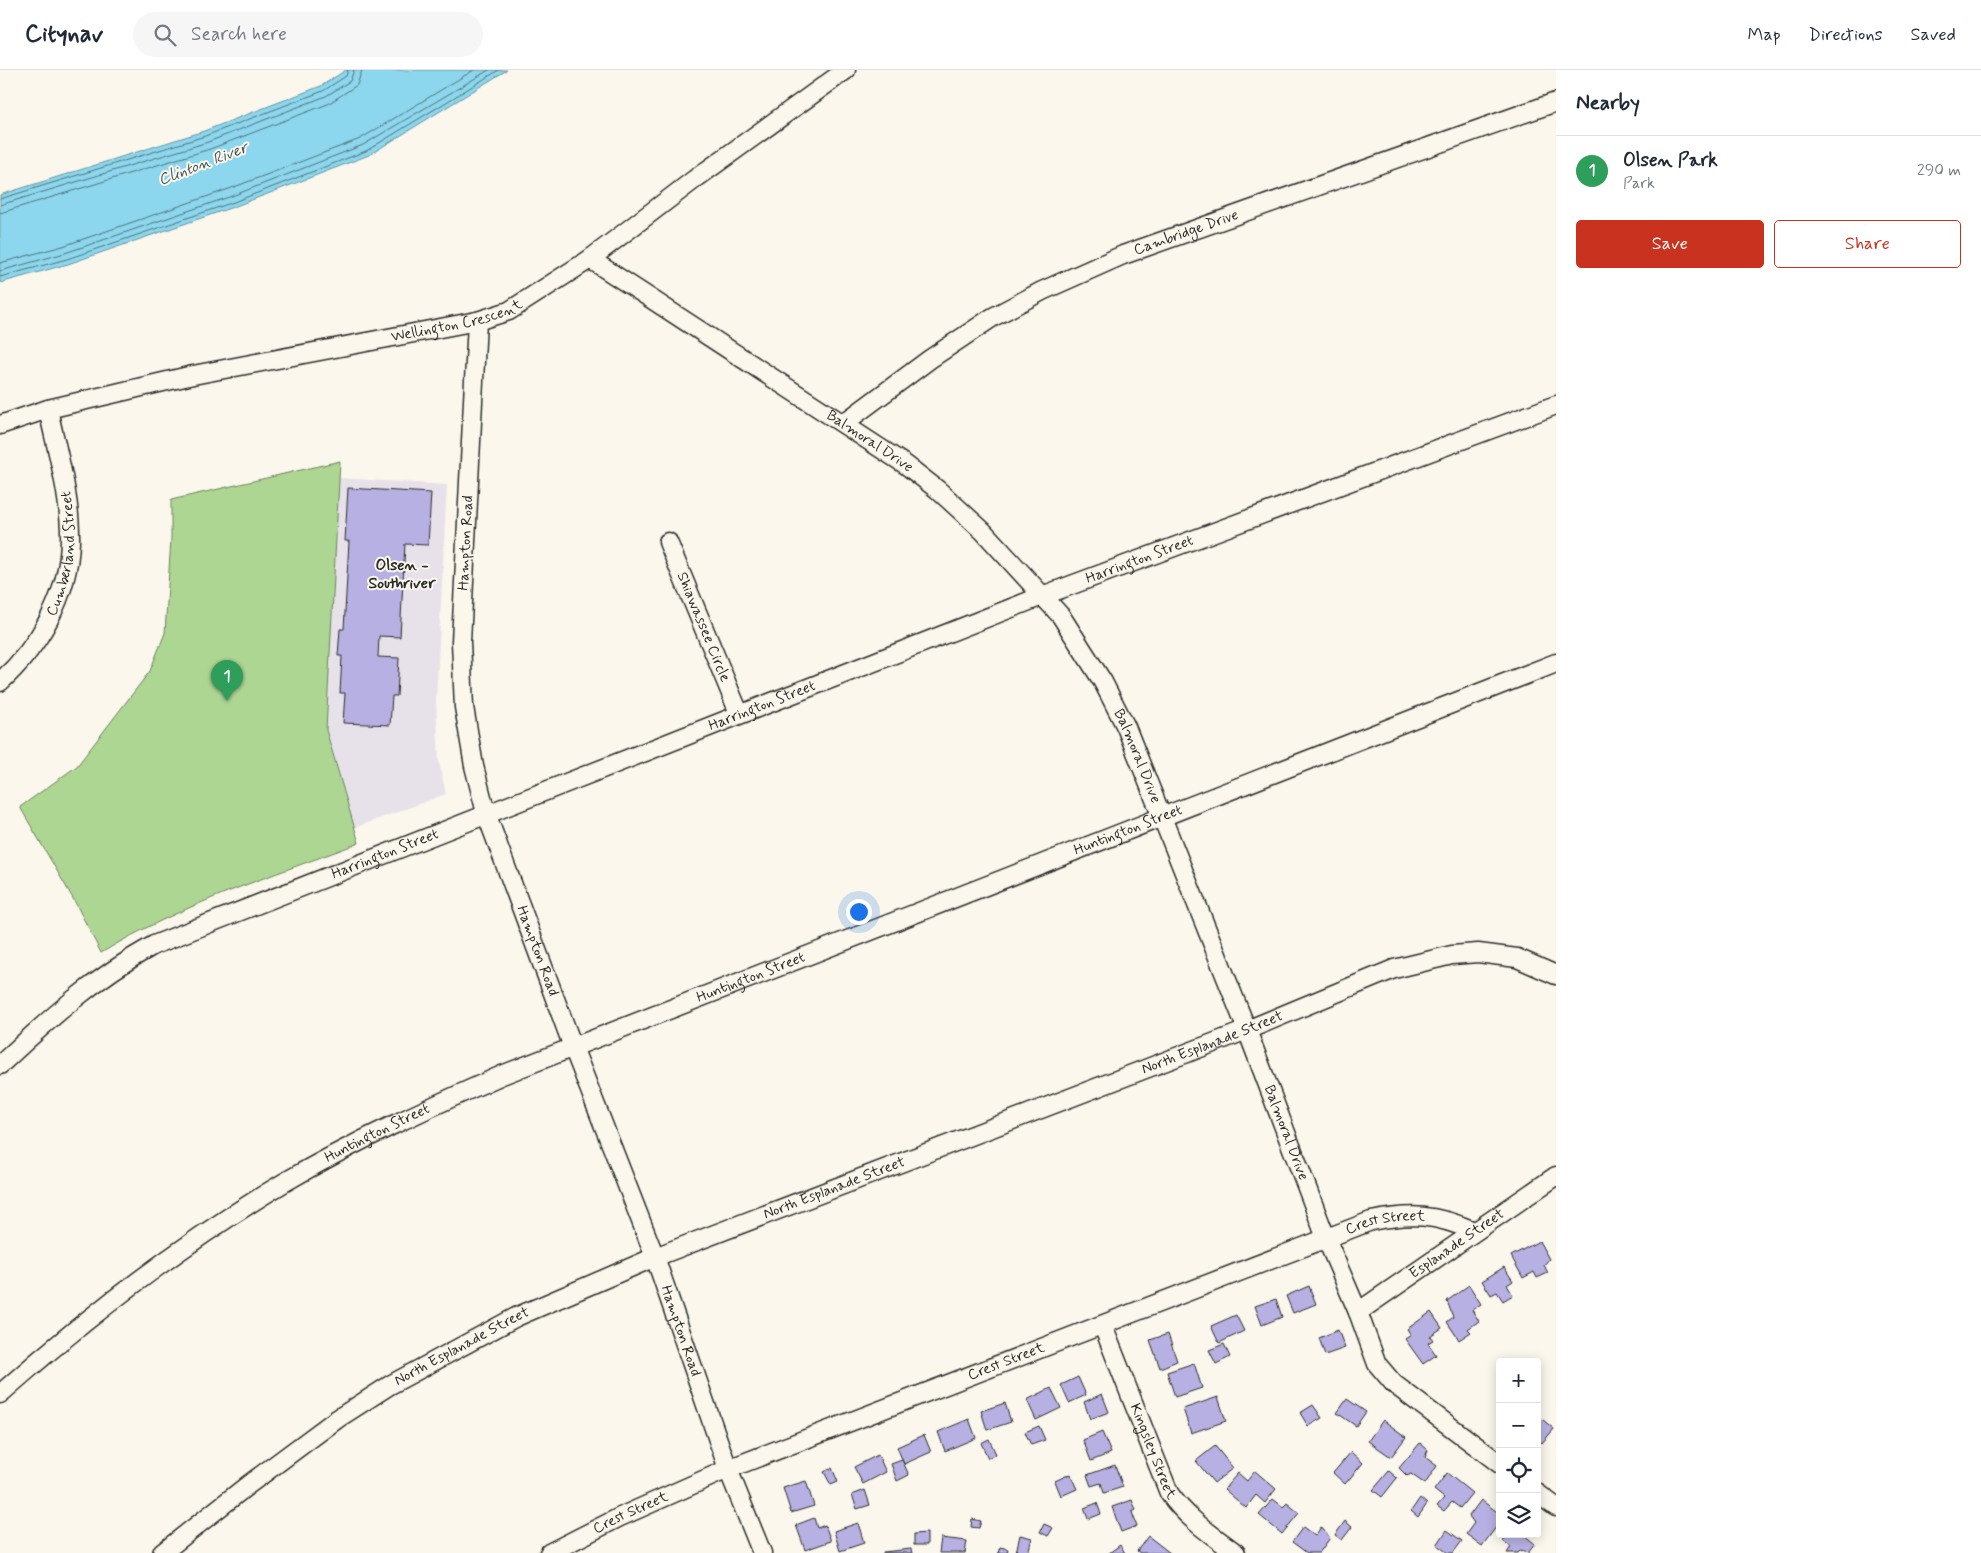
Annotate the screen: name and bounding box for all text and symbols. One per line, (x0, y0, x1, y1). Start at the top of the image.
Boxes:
search box (133, 12, 483, 57)
text: Citynav (25, 19, 103, 50)
icon: search (151, 21, 179, 49)
text: Search here (191, 22, 287, 47)
text: Map (1748, 23, 1781, 47)
text: Directions (1809, 23, 1883, 47)
text: Saved (1911, 23, 1956, 47)
text: Nearby (1576, 89, 1640, 117)
water label: Clinton River (155, 136, 253, 191)
text: Olsen Park (1623, 148, 1718, 173)
text: 1 (1588, 160, 1596, 181)
text: 290 m (1917, 160, 1961, 181)
text: Park (1623, 173, 1655, 194)
street label: Cambridge Drive (1131, 205, 1241, 260)
button: Save (1576, 220, 1764, 268)
button: Share (1774, 220, 1961, 268)
street label: Wellington Crescent (390, 295, 527, 347)
street label: Balmoral Drive (822, 406, 918, 477)
street label: Cumberland Street (42, 489, 80, 620)
street label: Hampton Road (454, 495, 478, 591)
street label: Harrington Street (1083, 530, 1197, 589)
district label: Olsen - Southriver (368, 555, 436, 594)
street label: Shiawassee Circle (672, 569, 735, 685)
pin: 1 (211, 660, 243, 701)
street label: Harrington Street (706, 676, 819, 736)
street label: Balmoral Drive (1108, 706, 1166, 806)
street label: Huntington Street (1071, 800, 1186, 860)
street label: Harrington Street (329, 824, 442, 884)
your location (846, 899, 872, 925)
street label: Hampton Road (511, 903, 563, 999)
street label: Huntington Street (694, 947, 808, 1008)
street label: North Esplanade Street (1139, 1006, 1286, 1079)
street label: Balmoral Drive (1259, 1082, 1313, 1183)
street label: Huntington Street (321, 1099, 433, 1168)
street label: North Esplanade Street (761, 1152, 908, 1224)
street label: Esplanade Street (1405, 1204, 1508, 1284)
street label: Crest Street (1343, 1206, 1426, 1240)
street label: Hampton Road (655, 1283, 705, 1379)
street label: North Esplanade Street (391, 1302, 532, 1391)
street label: Crest Street (965, 1338, 1048, 1386)
map controls (1496, 1358, 1541, 1538)
button: + (1496, 1358, 1541, 1403)
street label: Kingsley Street (1125, 1401, 1181, 1504)
button: − (1496, 1403, 1541, 1448)
button: locate (1496, 1448, 1541, 1493)
street label: Crest Street (590, 1487, 672, 1539)
button: layers (1496, 1493, 1541, 1538)

